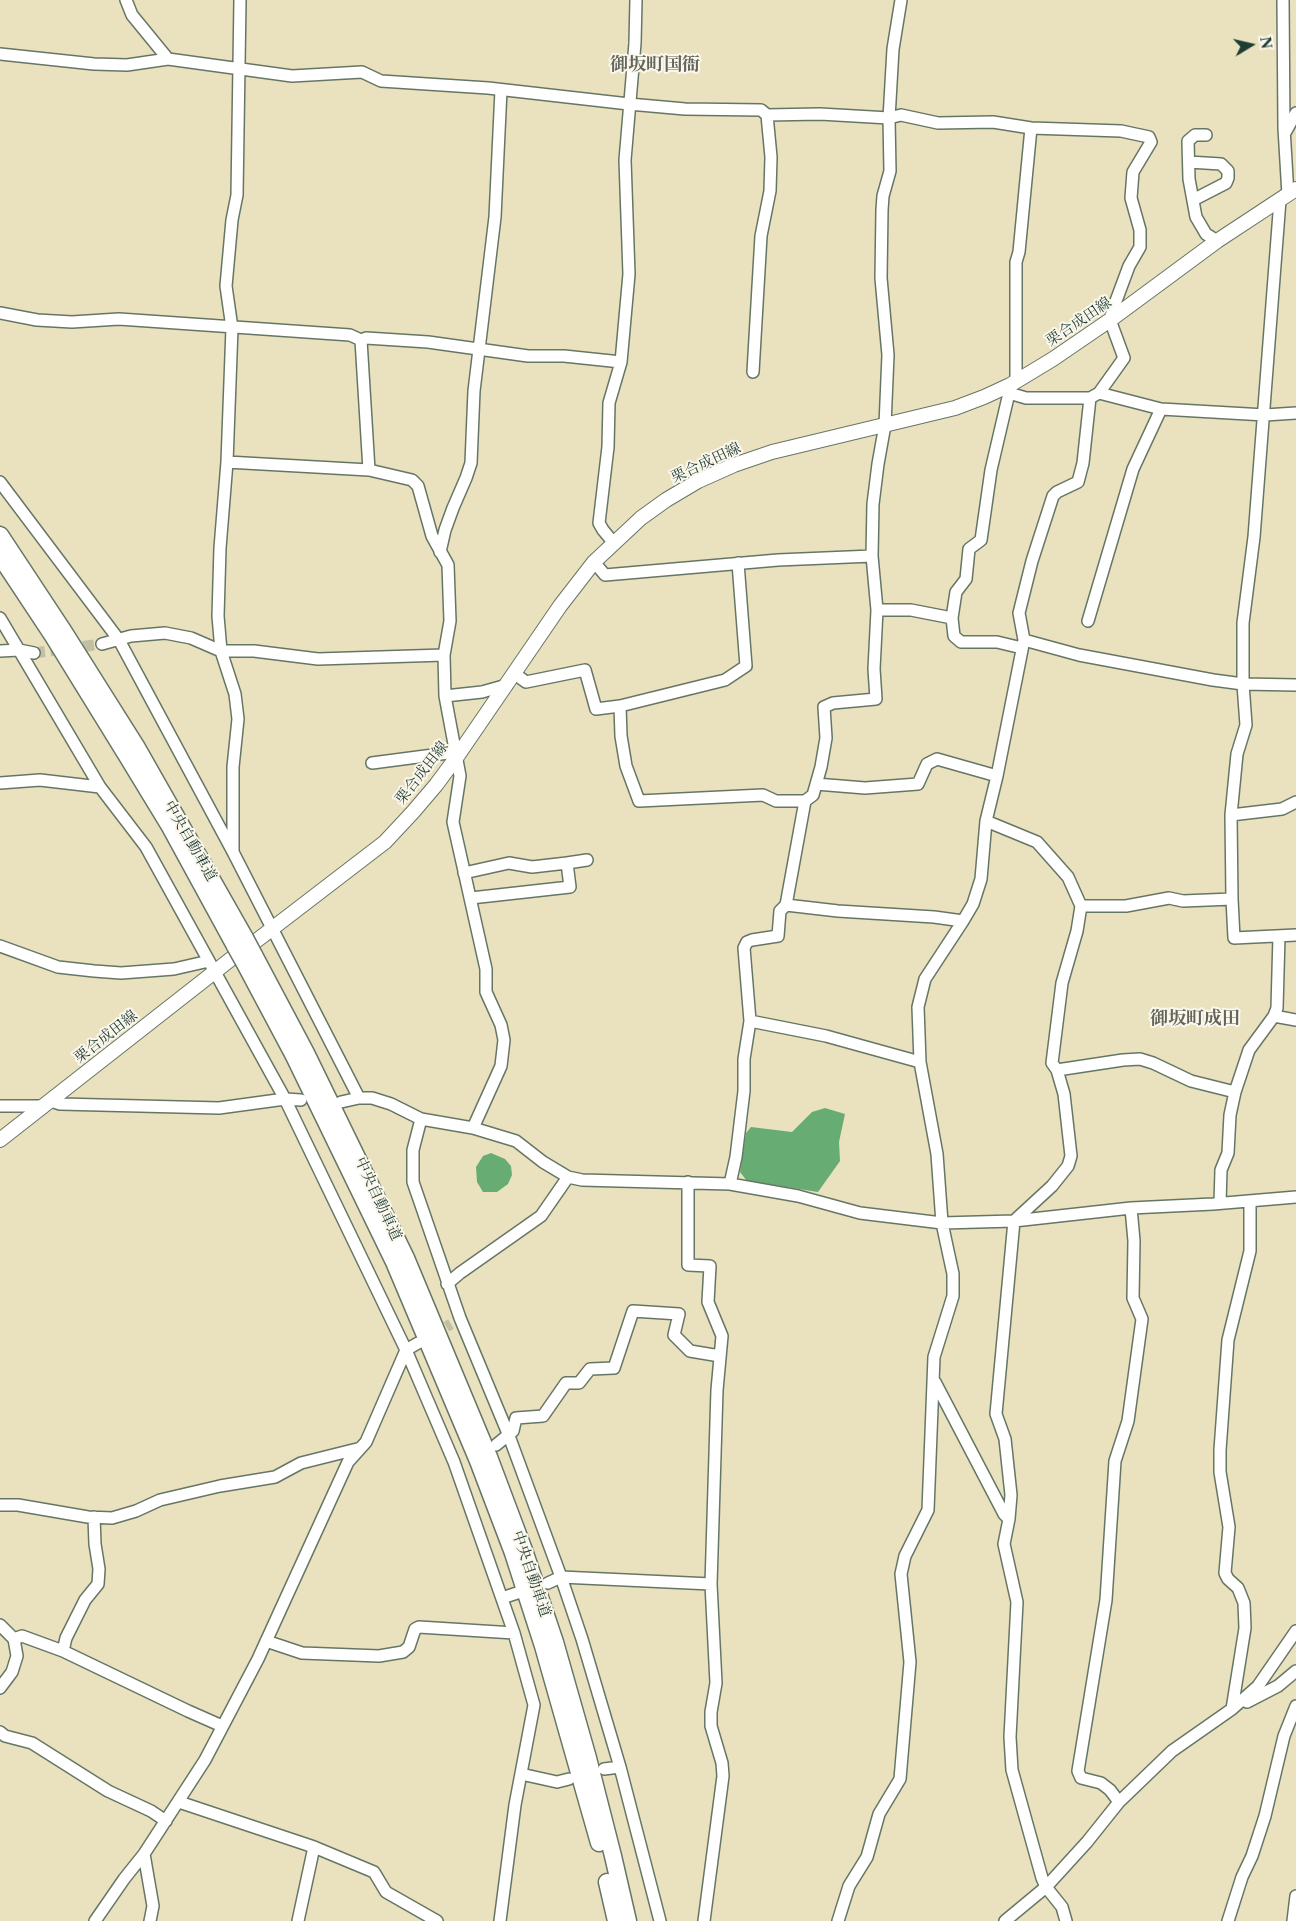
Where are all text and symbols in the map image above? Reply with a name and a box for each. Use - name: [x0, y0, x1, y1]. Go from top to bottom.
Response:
- north arrow: [1226, 20, 1276, 70]
- text: N: [1256, 35, 1276, 50]
- district label: 御坂町国衙: [610, 54, 700, 76]
- street label: 栗合成田線: [1043, 294, 1115, 350]
- street label: 栗合成田線: [668, 439, 744, 487]
- street label: 栗合成田線: [392, 738, 452, 808]
- street label: 中央自動車道: [160, 798, 220, 884]
- street label: 栗合成田線: [71, 1007, 141, 1067]
- district label: 御坂町成田: [1150, 1008, 1240, 1030]
- street label: 中央自動車道: [351, 1154, 405, 1244]
- street label: 中央自動車道: [508, 1529, 554, 1619]

